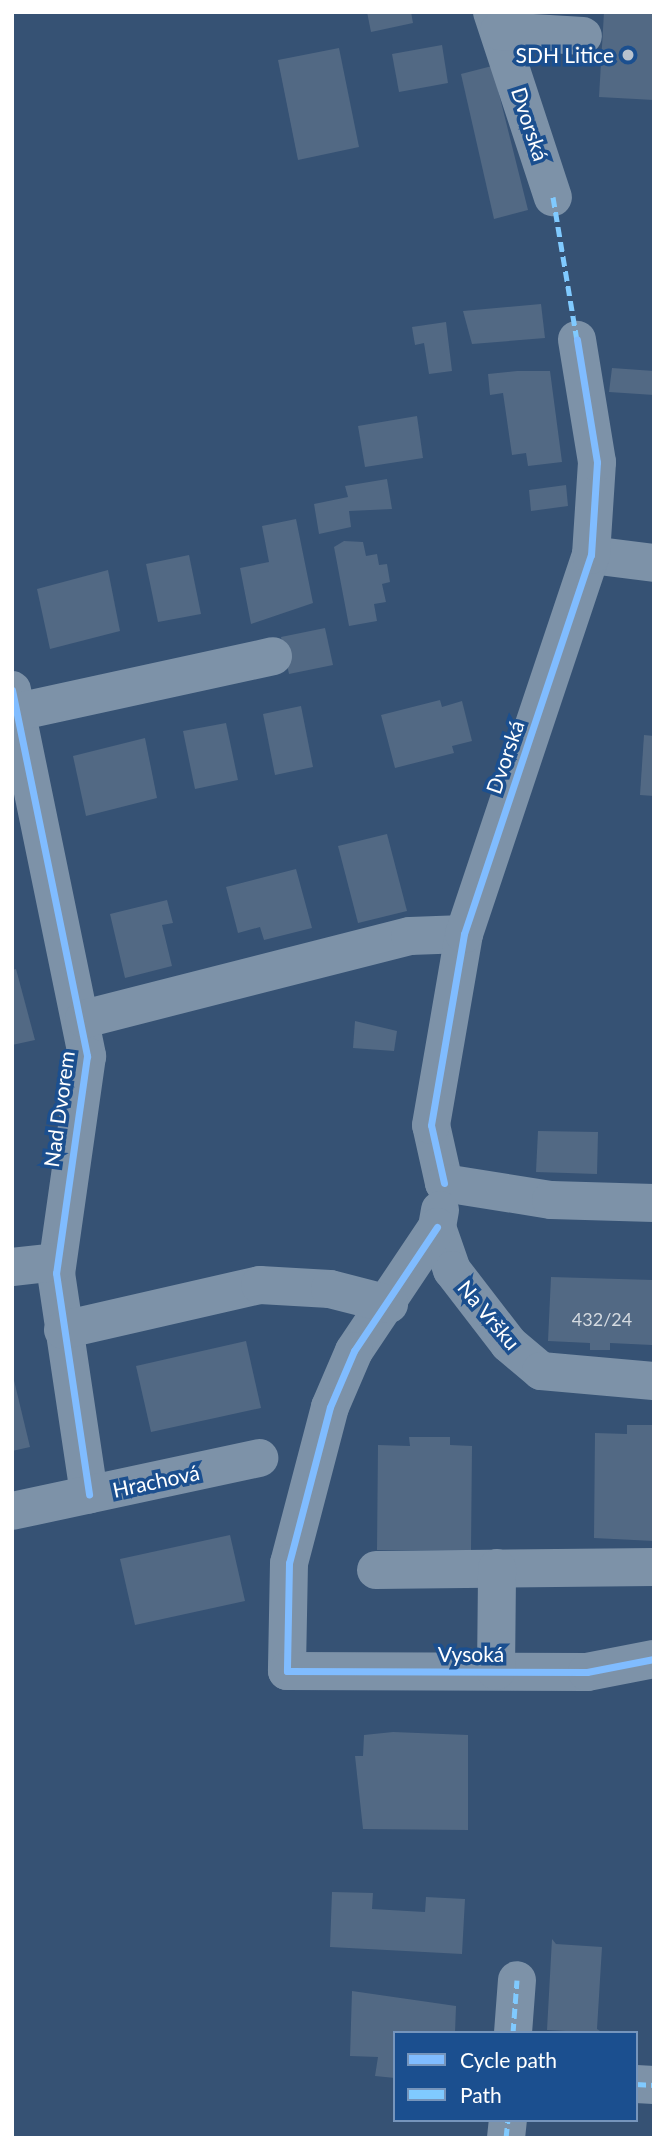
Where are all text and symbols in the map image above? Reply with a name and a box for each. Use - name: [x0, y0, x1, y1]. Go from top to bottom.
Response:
- place label: SDH Litice: [516, 42, 614, 68]
- marker: SDH Litice: [620, 47, 636, 63]
- street label: Dvorská: [506, 84, 554, 164]
- street label: Dvorská: [481, 717, 529, 797]
- street label: Nad Dvorem: [38, 1049, 80, 1169]
- street label: Na Vršku: [452, 1275, 526, 1355]
- house number: 432/24: [572, 1308, 632, 1330]
- street label: Hrachová: [110, 1460, 202, 1502]
- street label: Vysoká: [438, 1641, 504, 1667]
- legend: [393, 2031, 638, 2122]
- text: Cycle path: [460, 2047, 557, 2072]
- text: Path: [460, 2082, 502, 2107]

